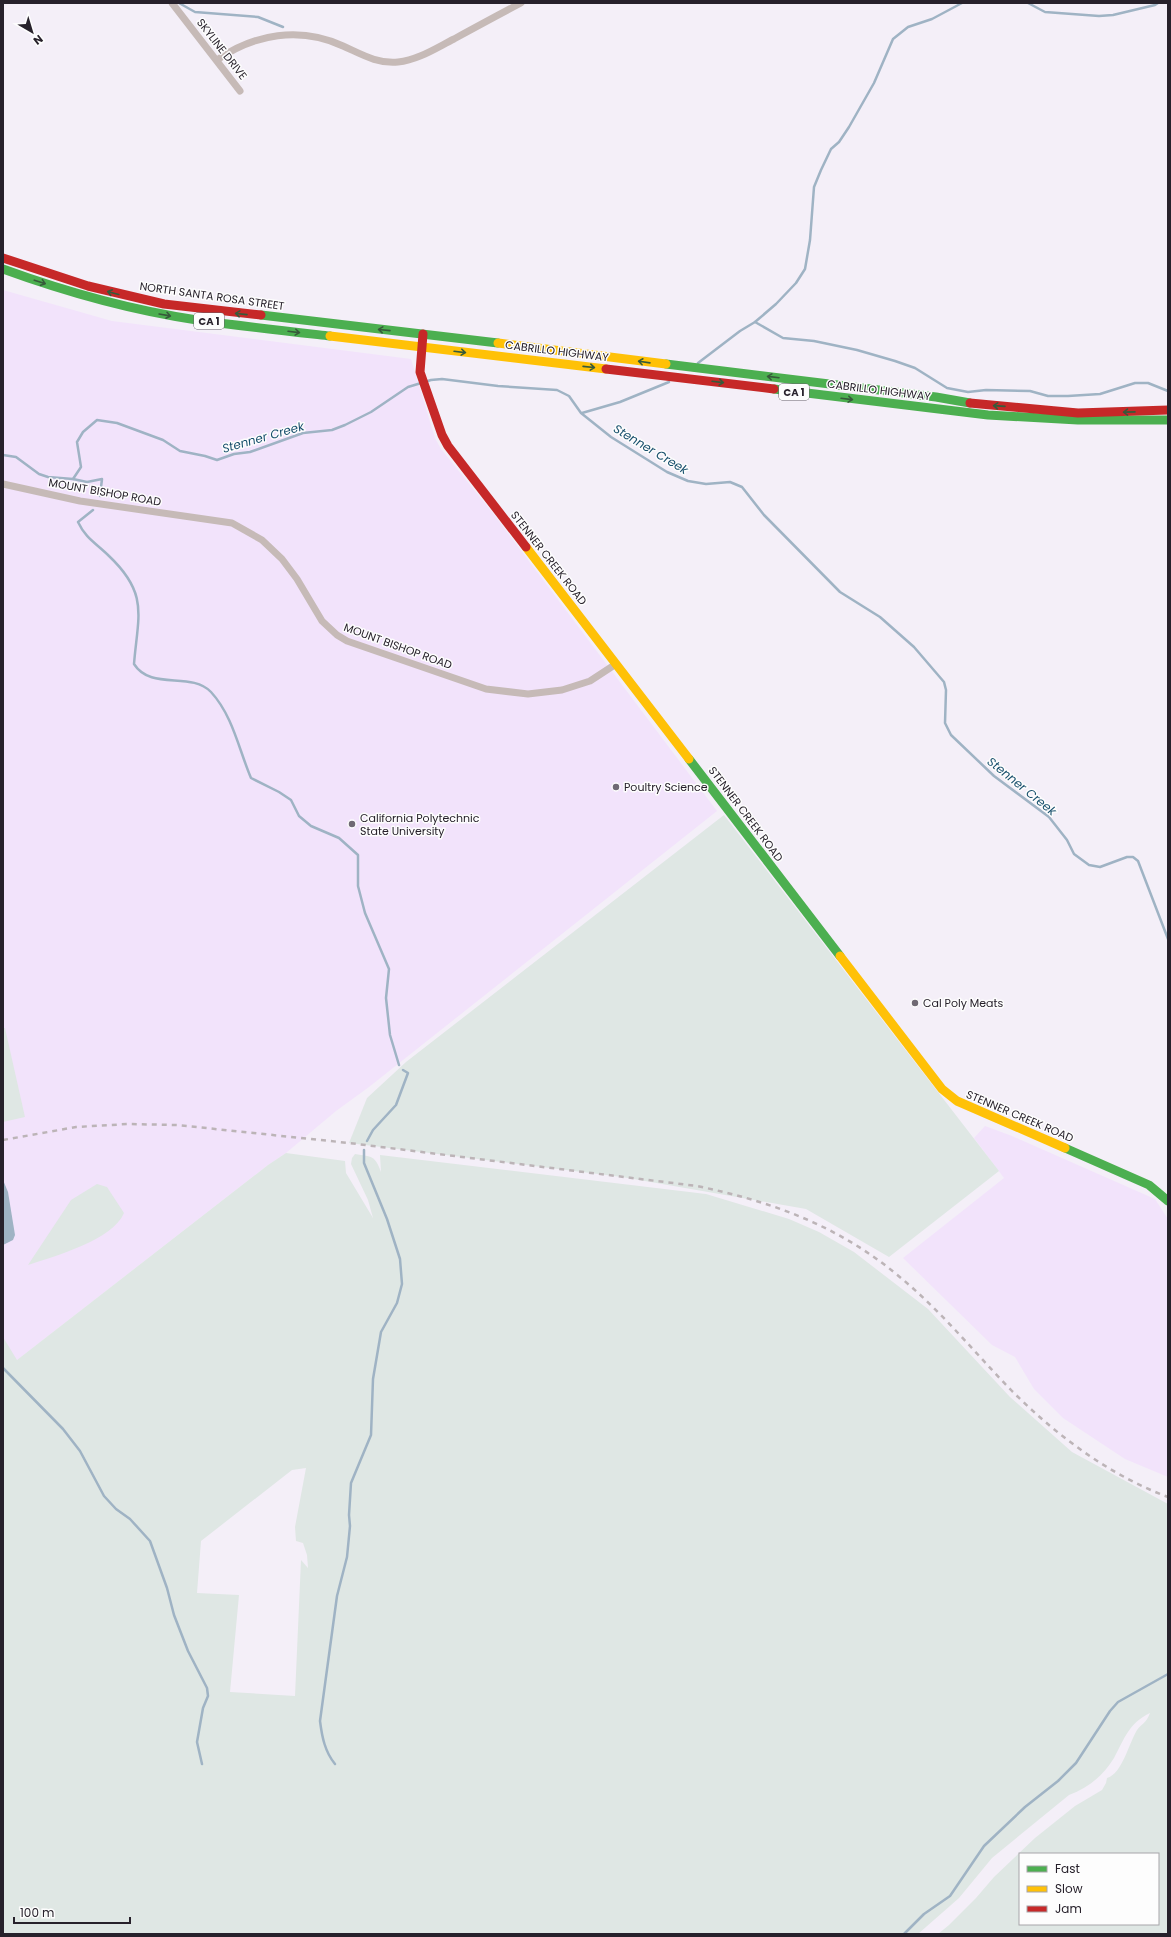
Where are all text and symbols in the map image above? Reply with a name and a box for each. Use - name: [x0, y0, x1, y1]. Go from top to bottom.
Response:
- north arrow: [12, 12, 52, 52]
- street label: SKYLINE DRIVE: [193, 15, 251, 83]
- text: N: [30, 31, 46, 49]
- street label: NORTH SANTA ROSA STREET: [139, 278, 285, 314]
- one-way arrow: [33, 279, 46, 286]
- one-way arrow: [106, 288, 119, 296]
- one-way arrow: [235, 310, 248, 317]
- one-way arrow: [158, 311, 171, 319]
- road number: CA 1: [194, 313, 224, 329]
- one-way arrow: [378, 326, 391, 334]
- one-way arrow: [287, 328, 300, 336]
- street label: CABRILLO HIGHWAY: [504, 337, 610, 365]
- one-way arrow: [453, 348, 466, 356]
- one-way arrow: [638, 358, 651, 365]
- one-way arrow: [582, 363, 595, 371]
- one-way arrow: [767, 373, 780, 381]
- street label: CABRILLO HIGHWAY: [826, 376, 932, 404]
- one-way arrow: [711, 378, 724, 386]
- road number: CA 1: [779, 384, 809, 400]
- one-way arrow: [840, 395, 853, 402]
- one-way arrow: [993, 403, 1006, 410]
- one-way arrow: [1123, 408, 1136, 415]
- water label: Stenner Creek: [220, 417, 307, 457]
- water label: Stenner Creek: [610, 420, 692, 478]
- street label: MOUNT BISHOP ROAD: [47, 474, 163, 510]
- street label: STENNER CREEK ROAD: [507, 508, 591, 609]
- street label: MOUNT BISHOP ROAD: [342, 619, 455, 673]
- water label: Stenner Creek: [984, 753, 1061, 820]
- street label: STENNER CREEK ROAD: [705, 763, 787, 865]
- place label: Poultry Science: [624, 779, 708, 795]
- marker: Poultry Science: [611, 782, 621, 792]
- place label: California Polytechnic State University: [360, 810, 480, 839]
- marker: California Polytechnic State University: [347, 819, 357, 829]
- place label: Cal Poly Meats: [923, 995, 1004, 1011]
- marker: Cal Poly Meats: [910, 998, 920, 1008]
- street label: STENNER CREEK ROAD: [964, 1086, 1076, 1146]
- legend: [1019, 1853, 1159, 1925]
- text: Fast: [1055, 1860, 1080, 1877]
- text: Slow: [1055, 1880, 1083, 1897]
- scale bar: [14, 1899, 130, 1925]
- text: Jam: [1055, 1900, 1082, 1917]
- text: 100 m: [20, 1904, 54, 1921]

